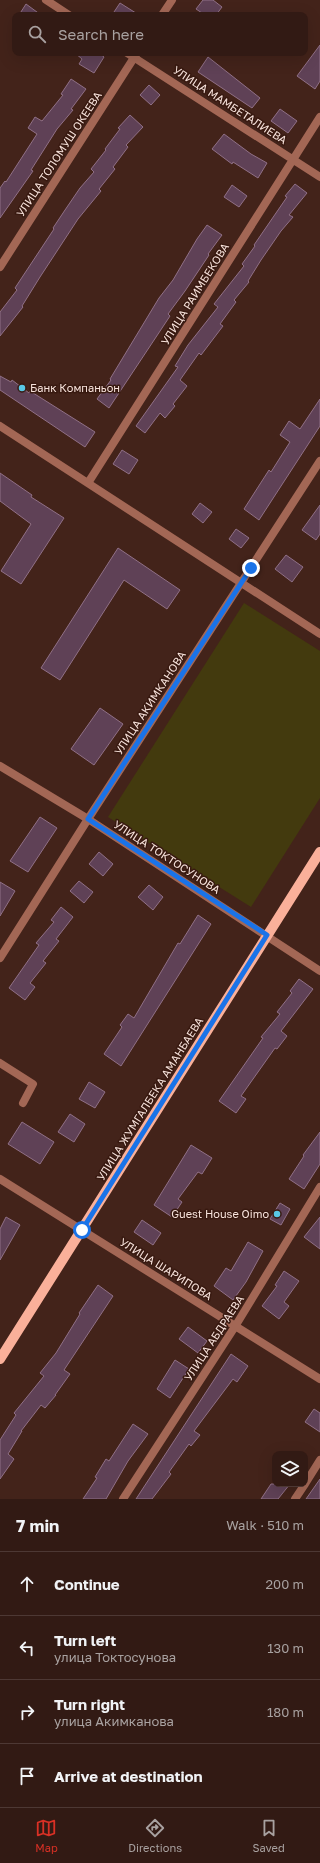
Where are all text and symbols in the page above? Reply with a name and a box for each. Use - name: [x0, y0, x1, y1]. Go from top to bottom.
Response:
- search box: [12, 12, 308, 56]
- icon: search: [26, 23, 48, 45]
- text: Search here: [58, 25, 144, 43]
- street label: УЛИЦА МАМБЕТАЛИЕВА: [171, 63, 290, 147]
- street label: УЛИЦА ТОЛОМУШ ОКЕЕВА: [13, 88, 104, 219]
- street label: УЛИЦА РАИМБЕКОВА: [158, 240, 232, 347]
- place label: Банк Компаньон: [30, 381, 120, 394]
- marker: Банк Компаньон: [17, 383, 27, 393]
- route end: [242, 559, 260, 577]
- street label: УЛИЦА АКИМКАНОВА: [111, 648, 188, 757]
- street label: УЛИЦА ТОКТОСУНОВА: [112, 817, 224, 896]
- street label: УЛИЦА ЖУМГАЛБЕКА АМАНБАЕВА: [94, 1014, 206, 1183]
- place label: Guest House Oimo: [171, 1207, 269, 1220]
- marker: Guest House Oimo: [272, 1209, 282, 1219]
- route start: [73, 1221, 91, 1239]
- street label: УЛИЦА ШАРИПОВА: [118, 1235, 215, 1303]
- street label: УЛИЦА АБДРАЕВА: [181, 1292, 246, 1383]
- map controls: [272, 1451, 308, 1487]
- button: layers: [272, 1451, 308, 1487]
- text: 7 min: [16, 1515, 59, 1536]
- text: Walk · 510 m: [226, 1517, 304, 1533]
- icon: ahead: [16, 1573, 38, 1595]
- text: Continue: [54, 1575, 120, 1593]
- text: 200 m: [266, 1576, 304, 1592]
- text: Turn left: [54, 1631, 116, 1649]
- icon: left: [16, 1637, 38, 1659]
- text: 130 m: [267, 1640, 304, 1656]
- text: улица Токтосунова: [54, 1649, 176, 1665]
- text: Turn right: [54, 1695, 125, 1713]
- icon: right: [16, 1701, 38, 1723]
- text: 180 m: [267, 1704, 304, 1720]
- text: улица Акимканова: [54, 1713, 174, 1729]
- icon: arrive: [16, 1765, 38, 1787]
- text: Arrive at destination: [54, 1767, 203, 1785]
- tab: Map: [35, 1817, 58, 1854]
- tab: Directions: [128, 1817, 182, 1854]
- tab: Saved: [253, 1817, 285, 1854]

